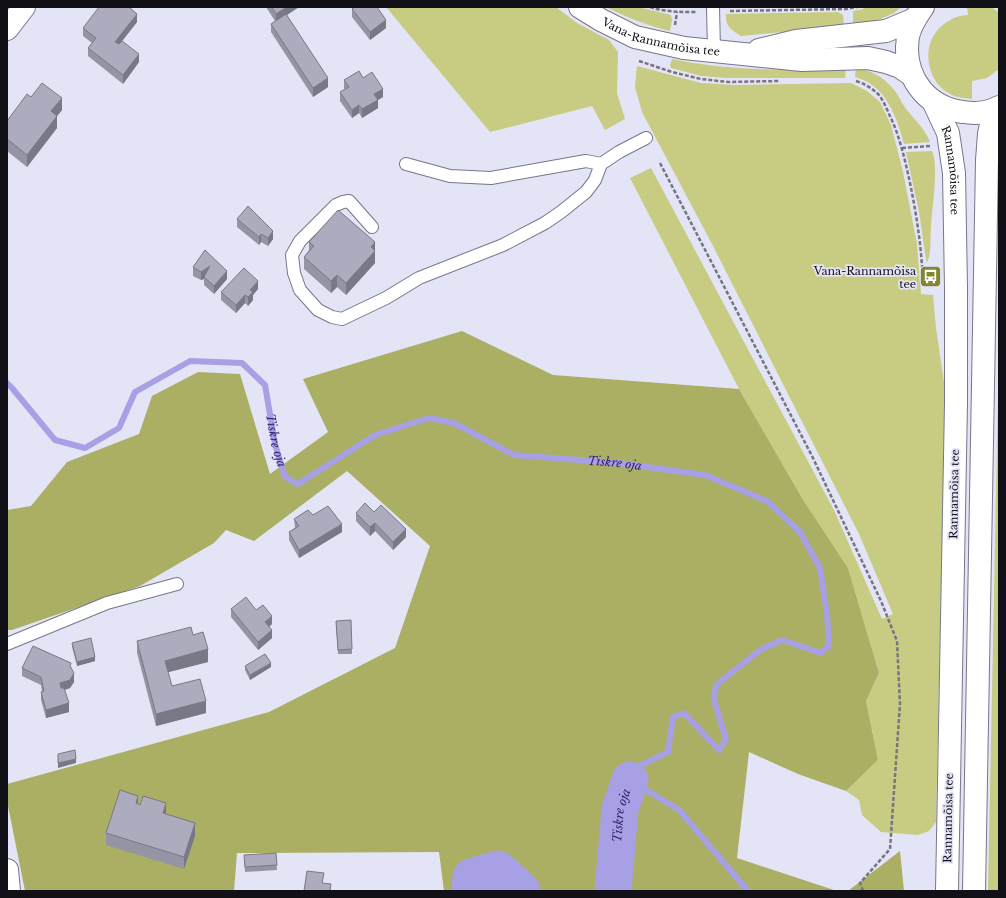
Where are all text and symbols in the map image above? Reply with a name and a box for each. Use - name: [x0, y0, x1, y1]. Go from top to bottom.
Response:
- street label: Vana-Rannamõisa tee: [599, 14, 721, 59]
- street label: Rannamõisa tee: [939, 123, 962, 215]
- place label: Vana-Rannamõisa tee: [813, 264, 917, 291]
- bus stop icon: Vana-Rannamõisa tee: [918, 264, 944, 290]
- water label: Tiskre oja: [263, 413, 290, 469]
- street label: Rannamõisa tee: [946, 449, 962, 539]
- water label: Tiskre oja: [587, 453, 643, 473]
- street label: Rannamõisa tee: [940, 773, 956, 863]
- water label: Tiskre oja: [609, 786, 634, 843]

